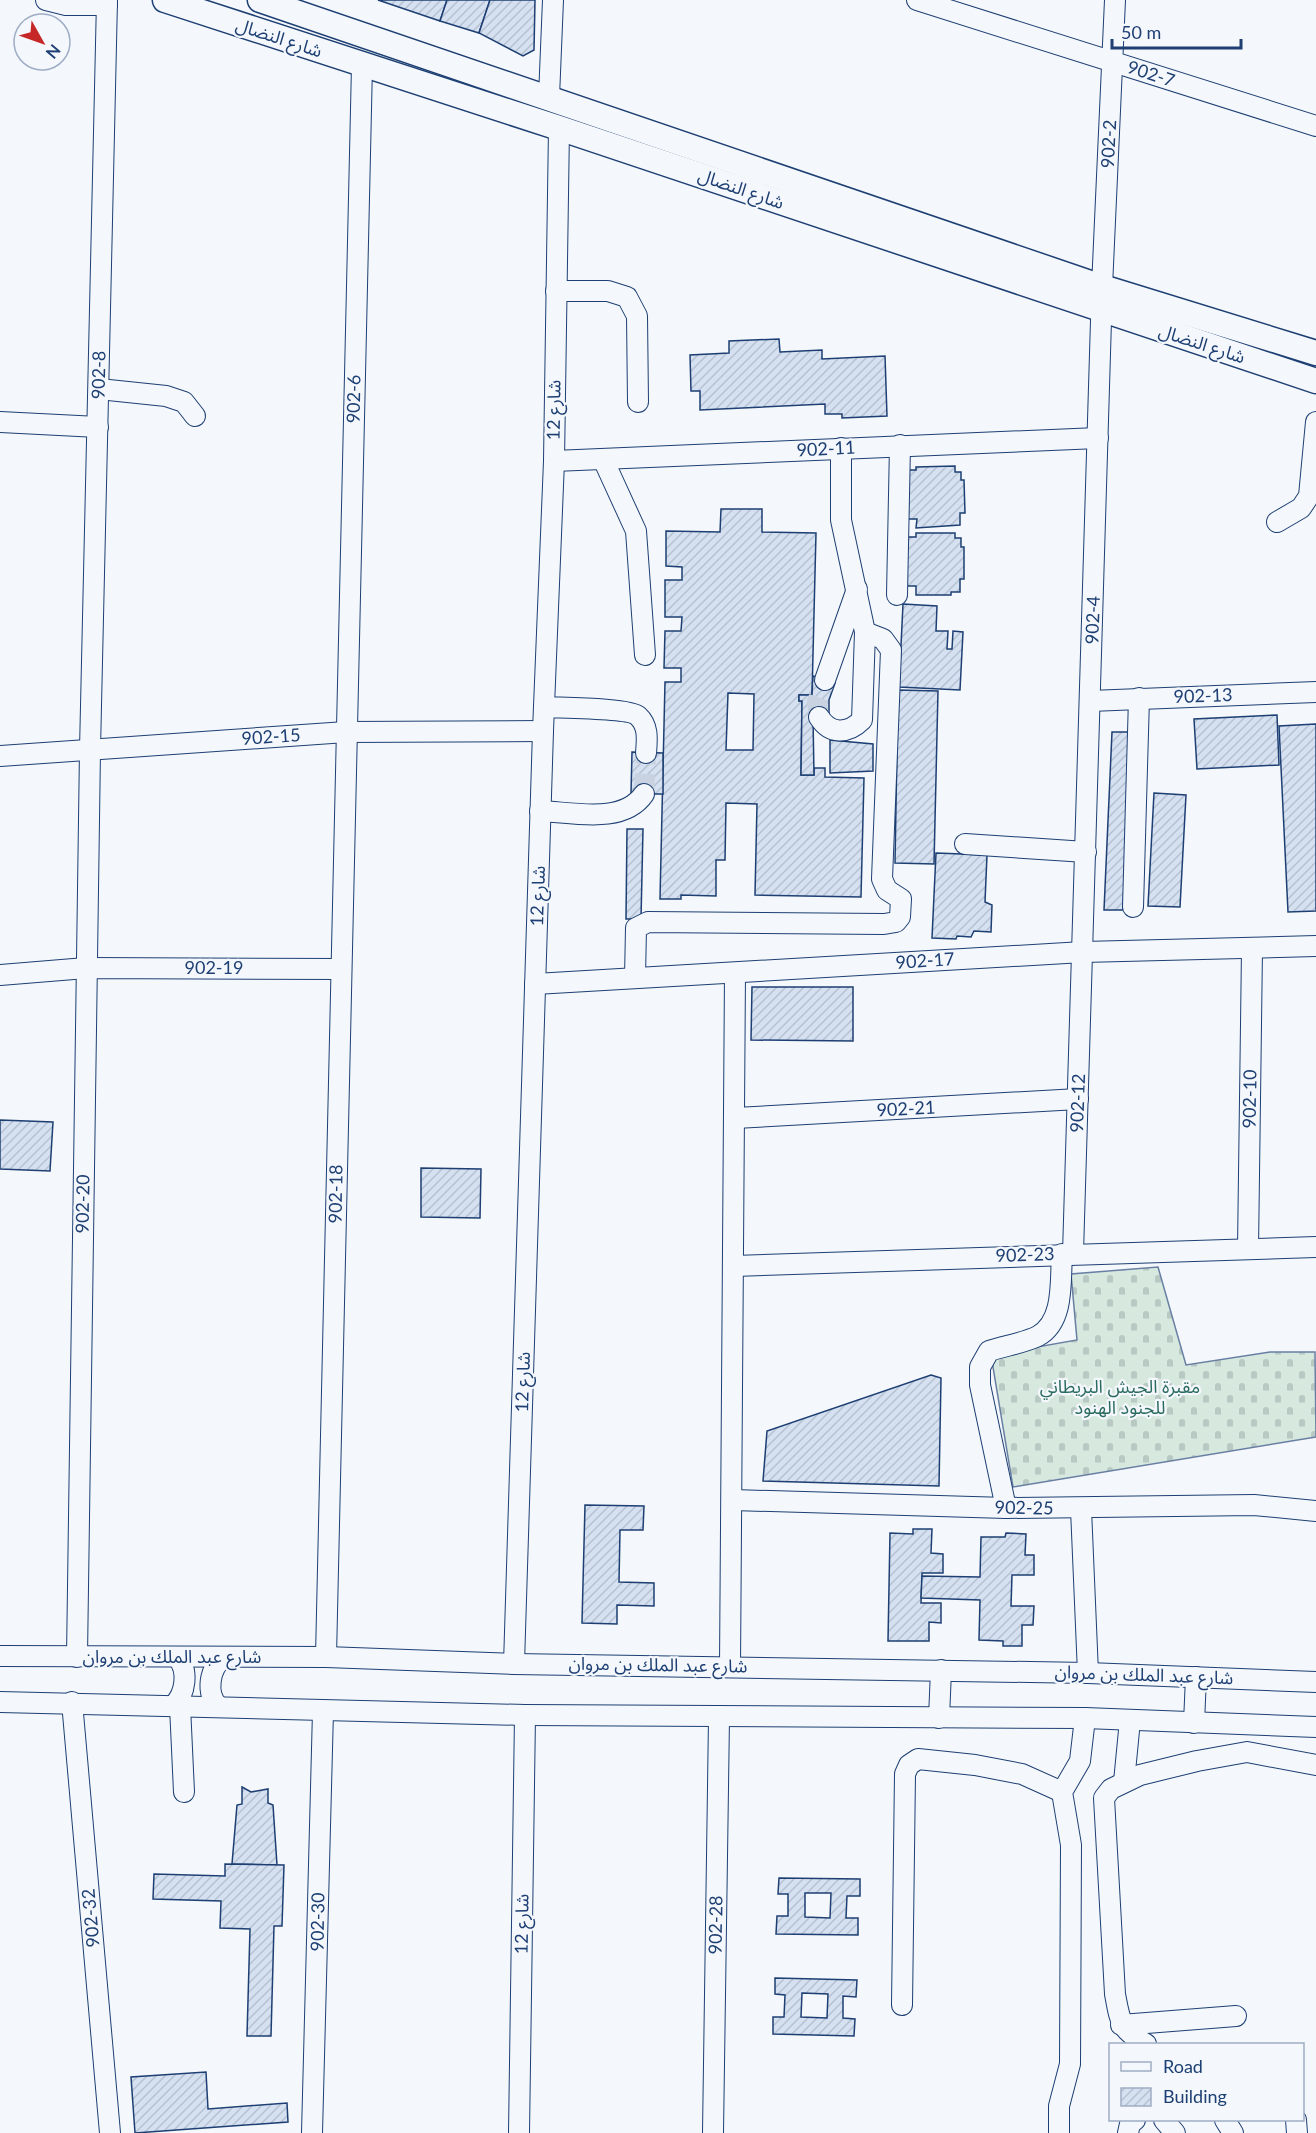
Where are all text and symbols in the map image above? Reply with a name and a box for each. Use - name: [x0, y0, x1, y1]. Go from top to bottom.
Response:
- north arrow: [12, 12, 72, 72]
- scale bar: [1112, 12, 1241, 50]
- street label: شارع النضال: [232, 13, 325, 65]
- text: 50 m: [1121, 21, 1161, 43]
- text: N: [43, 41, 65, 63]
- street label: 902-7: [1125, 55, 1178, 91]
- street label: 902-2: [1096, 119, 1120, 169]
- street label: شارع النضال: [694, 163, 787, 217]
- street label: شارع النضال: [1155, 319, 1248, 371]
- street label: 902-8: [87, 351, 109, 399]
- street label: 902-6: [342, 375, 364, 423]
- street label: شارع 12: [541, 379, 569, 441]
- street label: 902-11: [796, 435, 856, 461]
- street label: 902-4: [1080, 595, 1104, 645]
- street label: 902-13: [1173, 683, 1233, 707]
- street label: 902-15: [241, 723, 301, 749]
- street label: شارع 12: [525, 865, 553, 927]
- street label: 902-17: [895, 947, 955, 973]
- street label: 902-19: [185, 956, 243, 978]
- street label: 902-10: [1237, 1069, 1261, 1129]
- street label: 902-12: [1065, 1073, 1089, 1133]
- street label: 902-21: [876, 1095, 936, 1121]
- street label: 902-18: [323, 1164, 347, 1224]
- street label: 902-20: [70, 1174, 94, 1234]
- street label: 902-23: [995, 1242, 1055, 1266]
- street label: شارع 12: [510, 1351, 538, 1413]
- park label: مقبرة الجيش البريطاني للجنود الهنود: [1040, 1375, 1200, 1419]
- street label: 902-25: [994, 1495, 1054, 1519]
- street label: شارع عبد الملك بن مروان: [83, 1645, 261, 1671]
- street label: شارع عبد الملك بن مروان: [568, 1651, 748, 1681]
- street label: شارع عبد الملك بن مروان: [1054, 1660, 1234, 1692]
- street label: 902-32: [76, 1888, 104, 1948]
- street label: 902-30: [305, 1892, 329, 1952]
- street label: شارع 12: [509, 1893, 537, 1955]
- street label: 902-28: [703, 1895, 727, 1955]
- legend: [1109, 2043, 1304, 2121]
- text: Road: [1163, 2055, 1203, 2077]
- text: Building: [1163, 2085, 1227, 2107]

